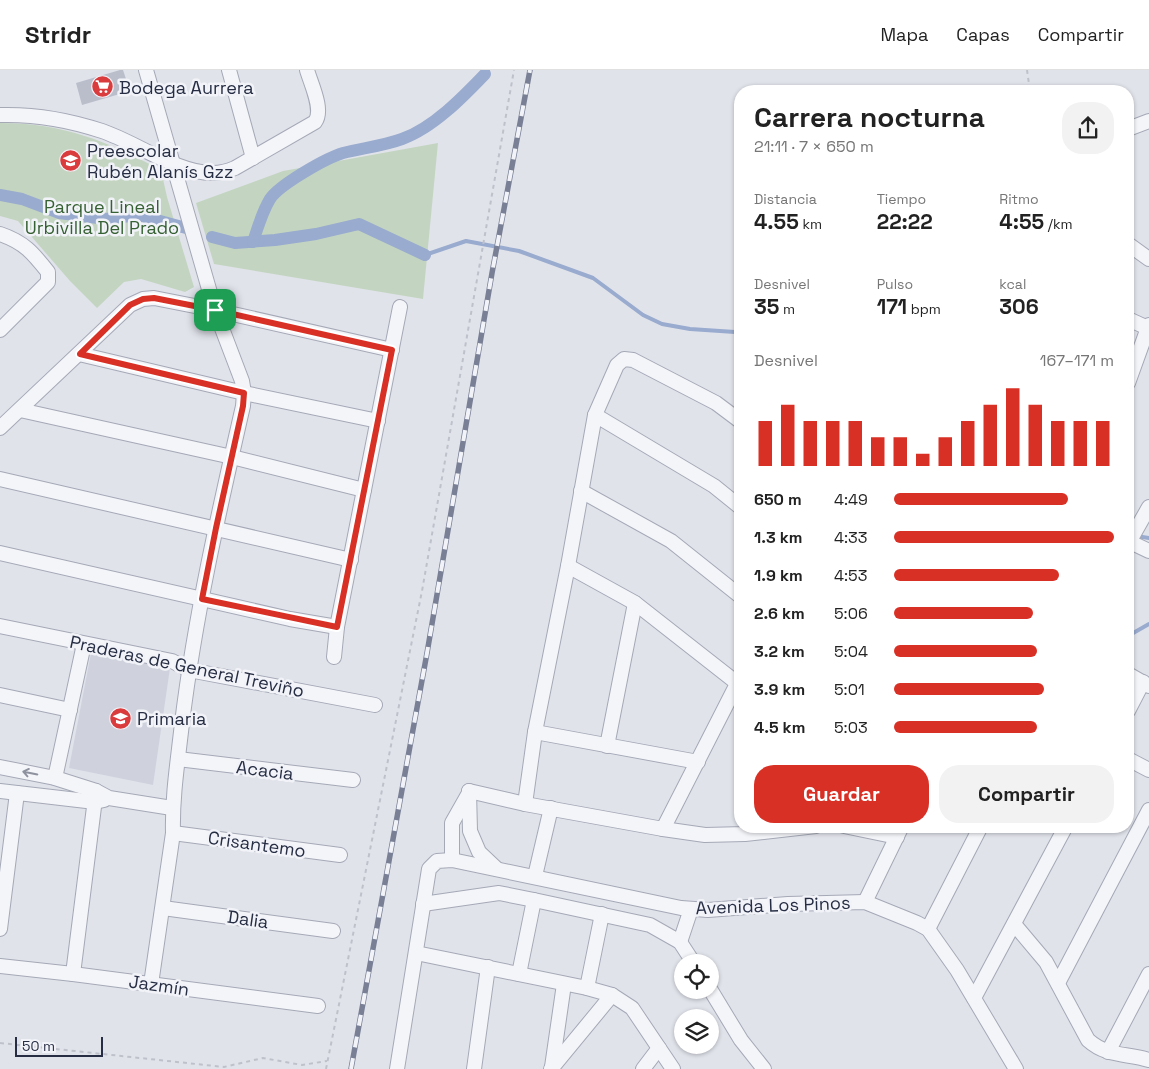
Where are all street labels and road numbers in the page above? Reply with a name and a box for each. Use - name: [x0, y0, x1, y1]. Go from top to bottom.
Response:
- street label: Praderas de General Treviño: [68, 630, 306, 702]
- street label: Acacia: [235, 755, 295, 785]
- street label: Crisantemo: [207, 826, 307, 862]
- street label: Avenida Los Pinos: [695, 891, 851, 919]
- street label: Dalia: [226, 905, 270, 933]
- street label: Jazmín: [127, 969, 191, 1001]

